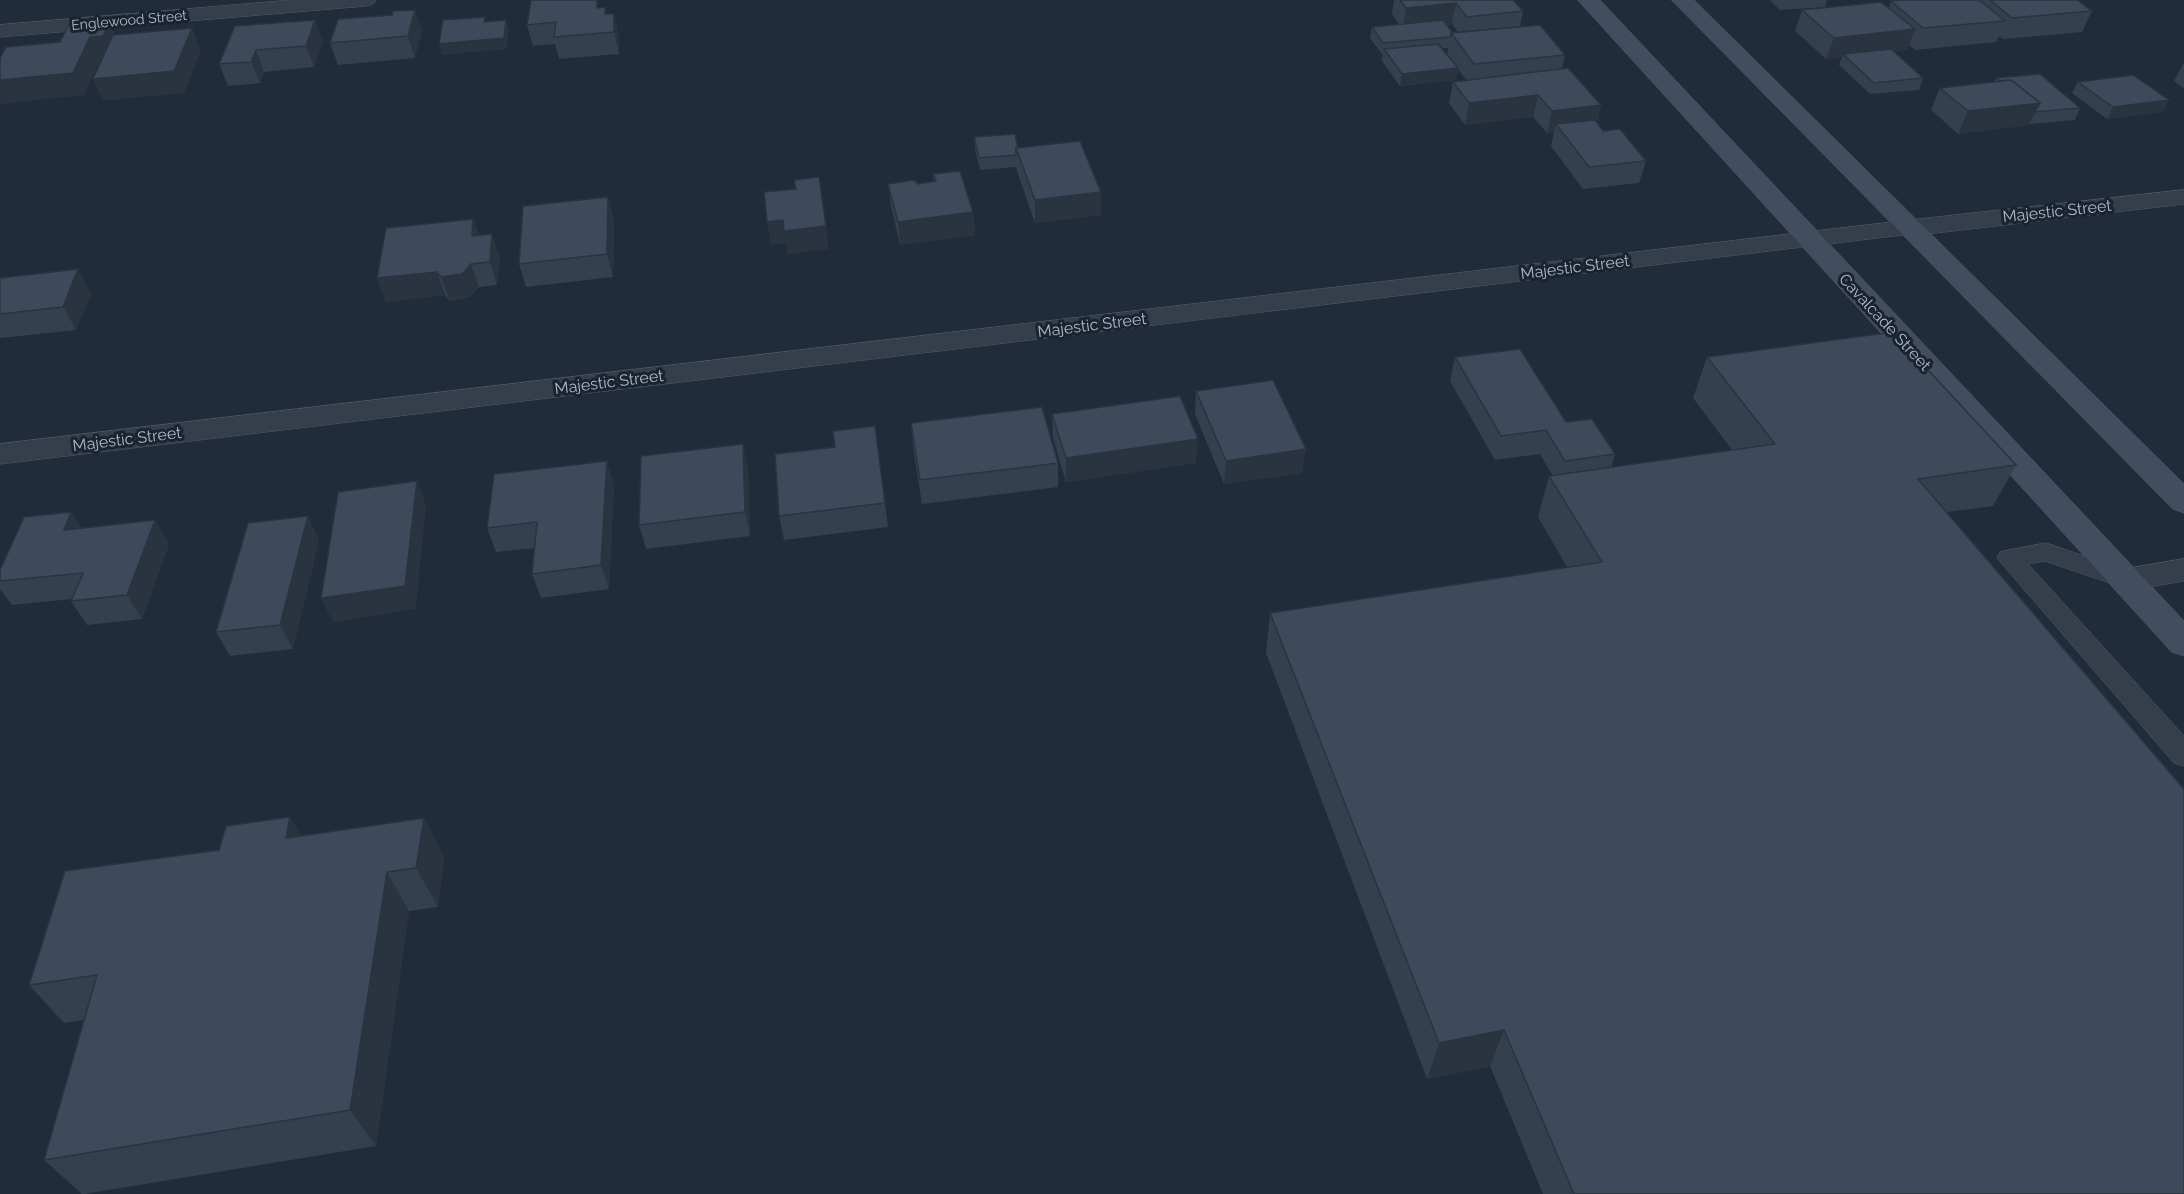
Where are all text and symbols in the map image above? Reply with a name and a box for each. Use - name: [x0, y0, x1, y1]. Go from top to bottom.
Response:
- street label: Englewood Street: [71, 7, 188, 33]
- street label: Majestic Street: [2002, 196, 2113, 226]
- street label: Majestic Street: [1520, 251, 1631, 283]
- street label: Cavalcade Street: [1835, 269, 1935, 375]
- street label: Majestic Street: [1037, 309, 1148, 341]
- street label: Majestic Street: [554, 366, 665, 398]
- street label: Majestic Street: [72, 423, 183, 455]

